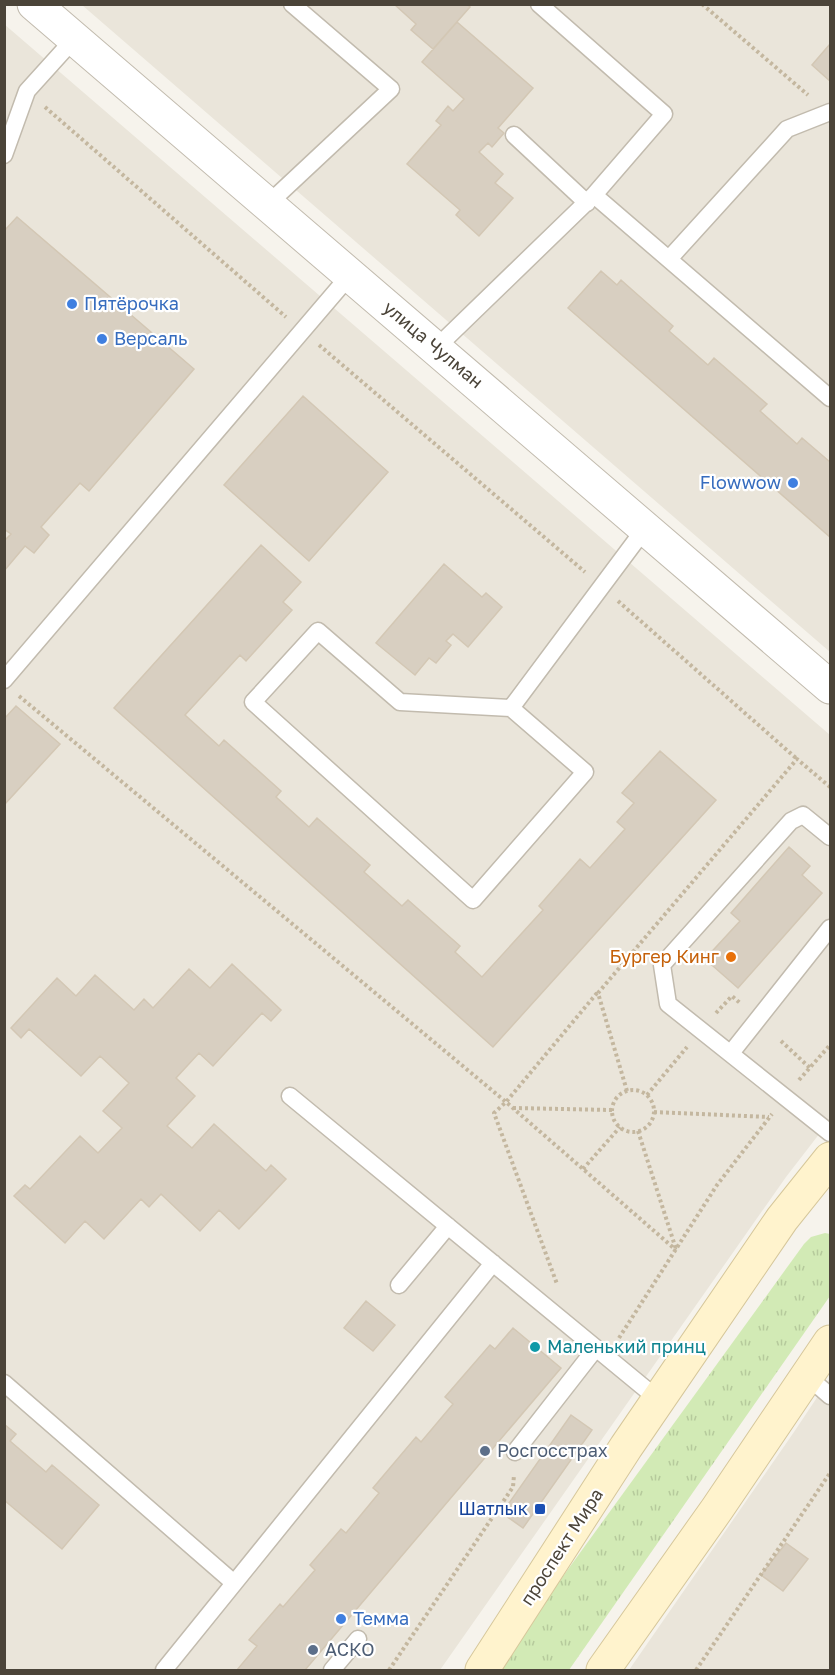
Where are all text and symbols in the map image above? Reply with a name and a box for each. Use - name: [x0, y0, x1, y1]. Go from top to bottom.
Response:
- place label: Пятёрочка: [84, 292, 179, 314]
- street label: улица Чулман: [379, 296, 488, 392]
- marker: Пятёрочка: [65, 297, 79, 311]
- place label: Версаль: [114, 327, 188, 349]
- marker: Версаль: [95, 332, 109, 346]
- place label: Flowwow: [700, 471, 781, 493]
- marker: Flowwow: [786, 476, 800, 490]
- place label: Бургер Кинг: [609, 945, 719, 967]
- marker: Бургер Кинг: [724, 950, 738, 964]
- place label: Маленький принц: [547, 1335, 706, 1357]
- marker: Маленький принц: [528, 1340, 542, 1354]
- place label: Росгосстрах: [497, 1439, 608, 1461]
- marker: Росгосстрах: [478, 1444, 492, 1458]
- street label: проспект Мира: [515, 1484, 607, 1609]
- place label: Шатлык: [458, 1497, 528, 1519]
- marker: Шатлык: [533, 1502, 547, 1516]
- place label: Темма: [353, 1607, 409, 1629]
- marker: Темма: [334, 1612, 348, 1626]
- place label: АСКО: [325, 1638, 375, 1660]
- marker: АСКО: [306, 1643, 320, 1657]

